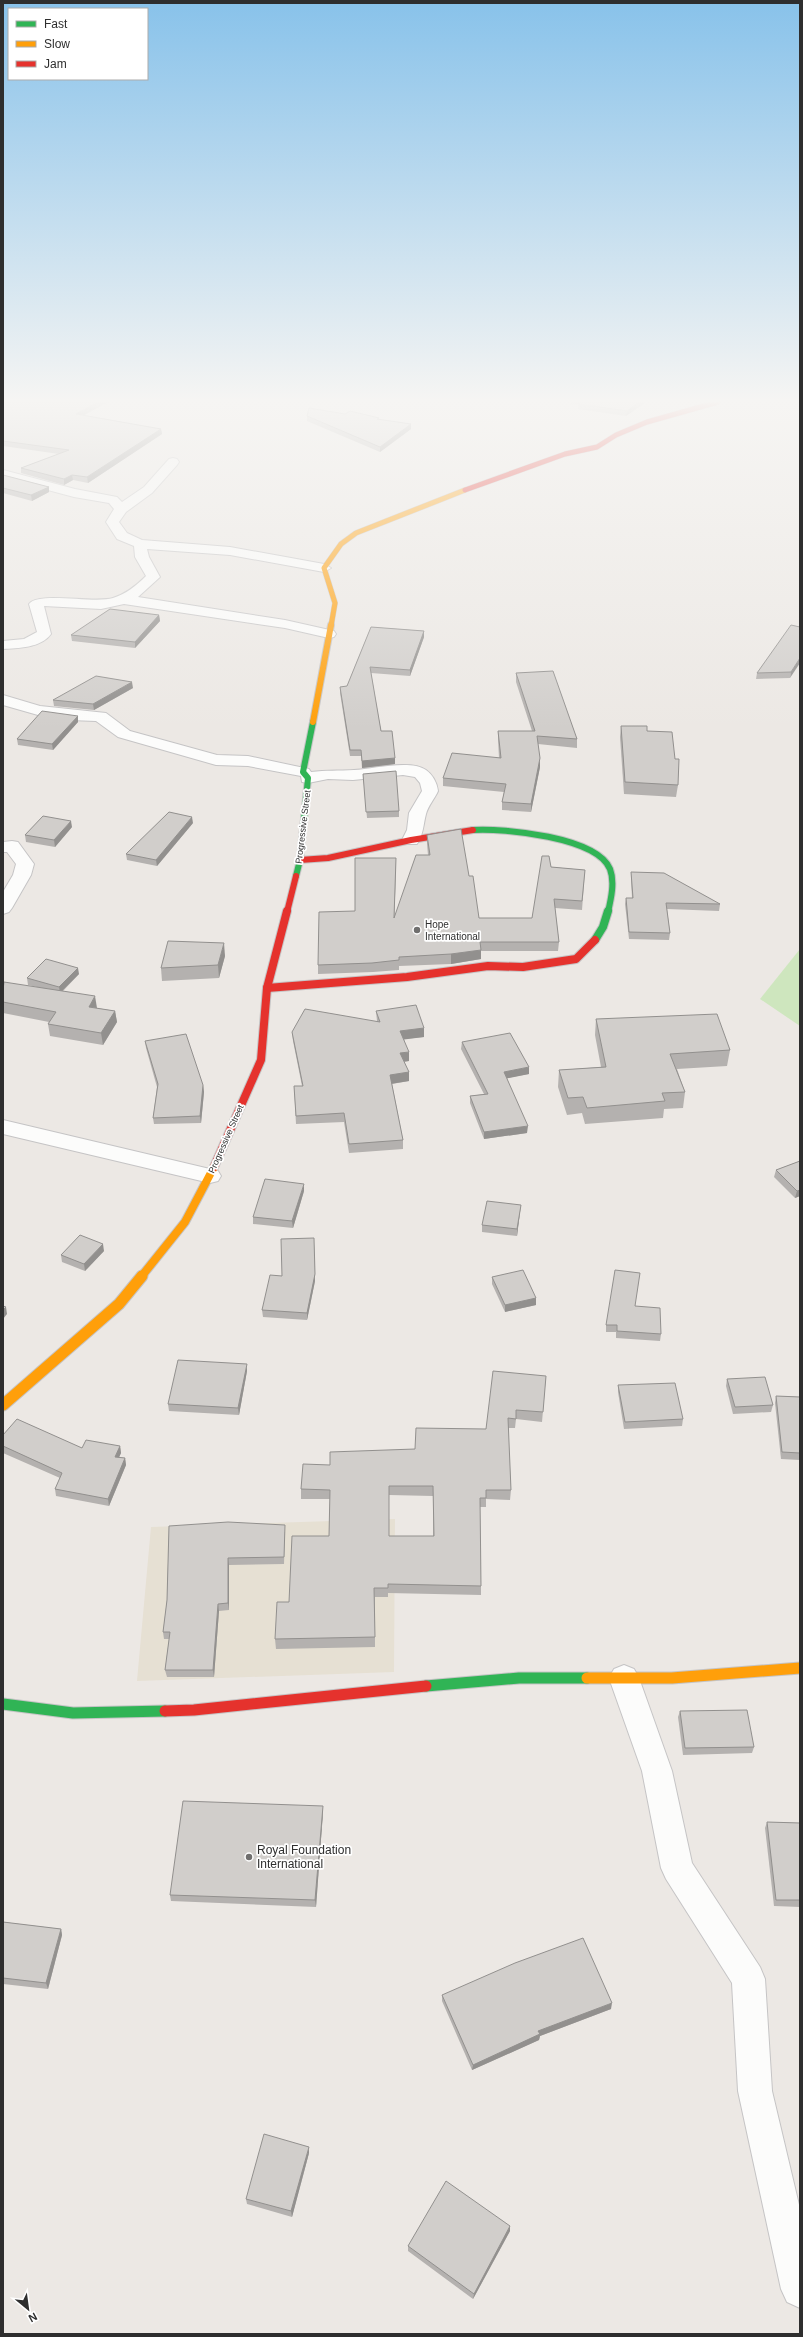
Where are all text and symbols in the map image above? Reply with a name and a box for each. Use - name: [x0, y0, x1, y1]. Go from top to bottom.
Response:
- legend: [8, 8, 148, 80]
- text: Fast: [44, 17, 68, 31]
- text: Slow: [44, 37, 70, 51]
- text: Jam: [44, 57, 67, 71]
- street label: Progressive Street: [294, 789, 313, 864]
- place label: Hope International: [425, 919, 480, 942]
- marker: Hope International: [412, 925, 422, 935]
- street label: Progressive Street: [206, 1103, 246, 1175]
- place label: Royal Foundation International: [257, 1843, 351, 1871]
- marker: Royal Foundation International: [244, 1852, 254, 1862]
- north arrow: [8, 2289, 48, 2329]
- text: N: [26, 2311, 39, 2325]

